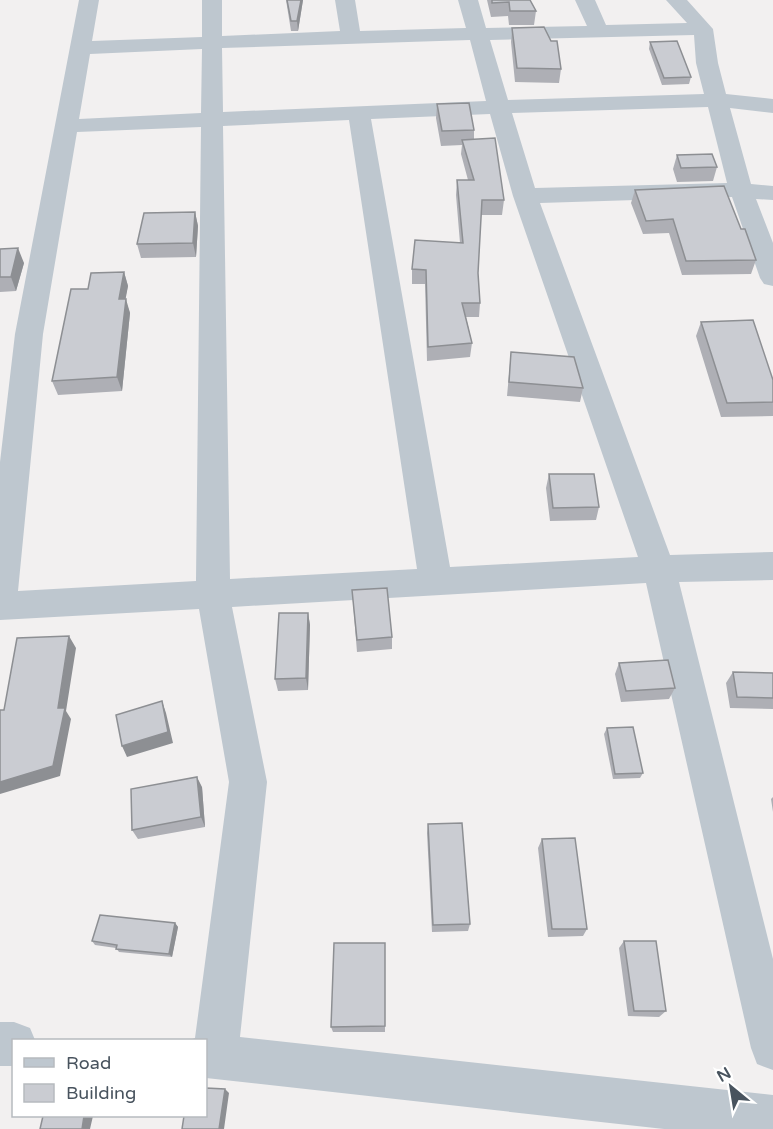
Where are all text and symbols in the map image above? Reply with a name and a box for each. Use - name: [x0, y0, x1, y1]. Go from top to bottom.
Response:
- legend: [12, 1039, 207, 1117]
- text: Road: [66, 1052, 111, 1074]
- north arrow: [701, 1057, 761, 1117]
- text: N: [713, 1063, 735, 1087]
- text: Building: [66, 1082, 136, 1104]

